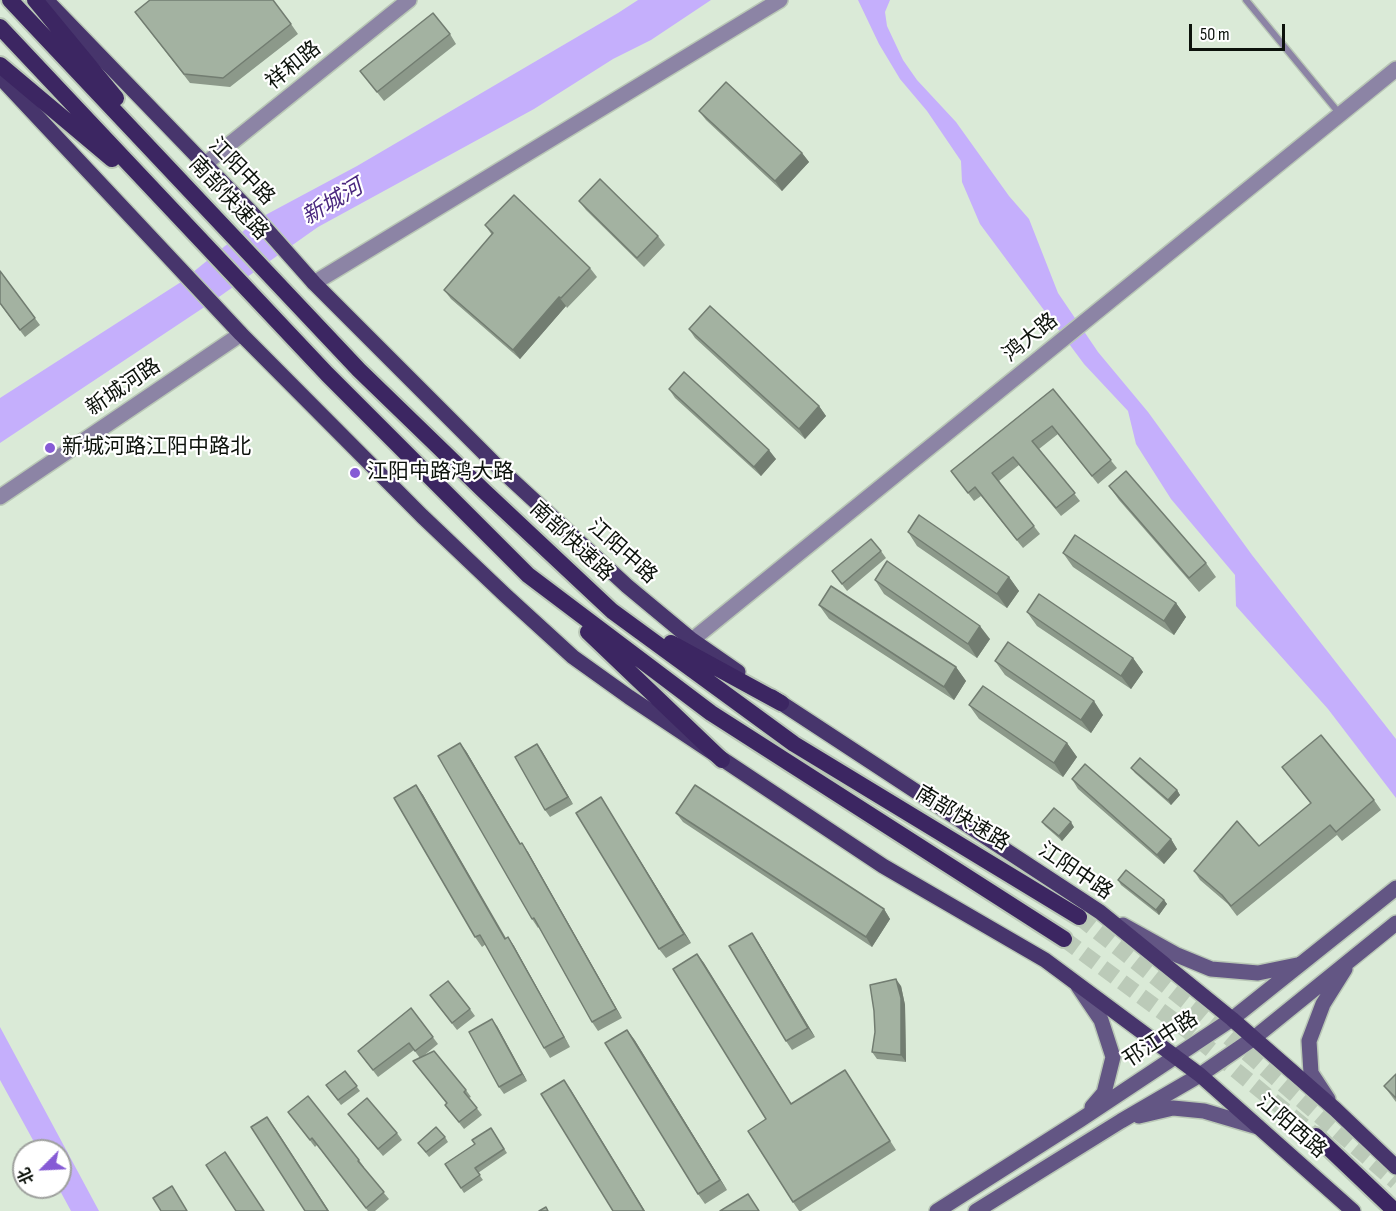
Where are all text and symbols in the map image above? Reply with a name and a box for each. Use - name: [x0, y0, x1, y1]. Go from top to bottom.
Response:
- scale bar: [1192, 12, 1288, 50]
- text: 50 m: [1200, 24, 1230, 45]
- street label: 祥和路: [262, 36, 326, 96]
- street label: 江阳中路: [203, 133, 279, 211]
- street label: 南部快速路: [183, 152, 273, 246]
- water label: 新城河: [298, 175, 368, 231]
- street label: 鸿大路: [999, 308, 1063, 368]
- street label: 新城河路: [82, 354, 166, 422]
- place label: 新城河路江阳中路北: [62, 435, 251, 461]
- marker: 新城河路江阳中路北: [43, 441, 57, 455]
- place label: 江阳中路鸿大路: [367, 460, 514, 486]
- marker: 江阳中路鸿大路: [348, 466, 362, 480]
- street label: 南部快速路: [524, 497, 618, 587]
- street label: 江阳中路: [582, 515, 662, 589]
- street label: 南部快速路: [911, 781, 1013, 857]
- street label: 江阳中路: [1033, 838, 1117, 906]
- street label: 邗江中路: [1119, 1007, 1203, 1073]
- street label: 江阳西路: [1251, 1090, 1331, 1164]
- north arrow: [12, 1139, 72, 1199]
- text: 北: [15, 1165, 39, 1187]

